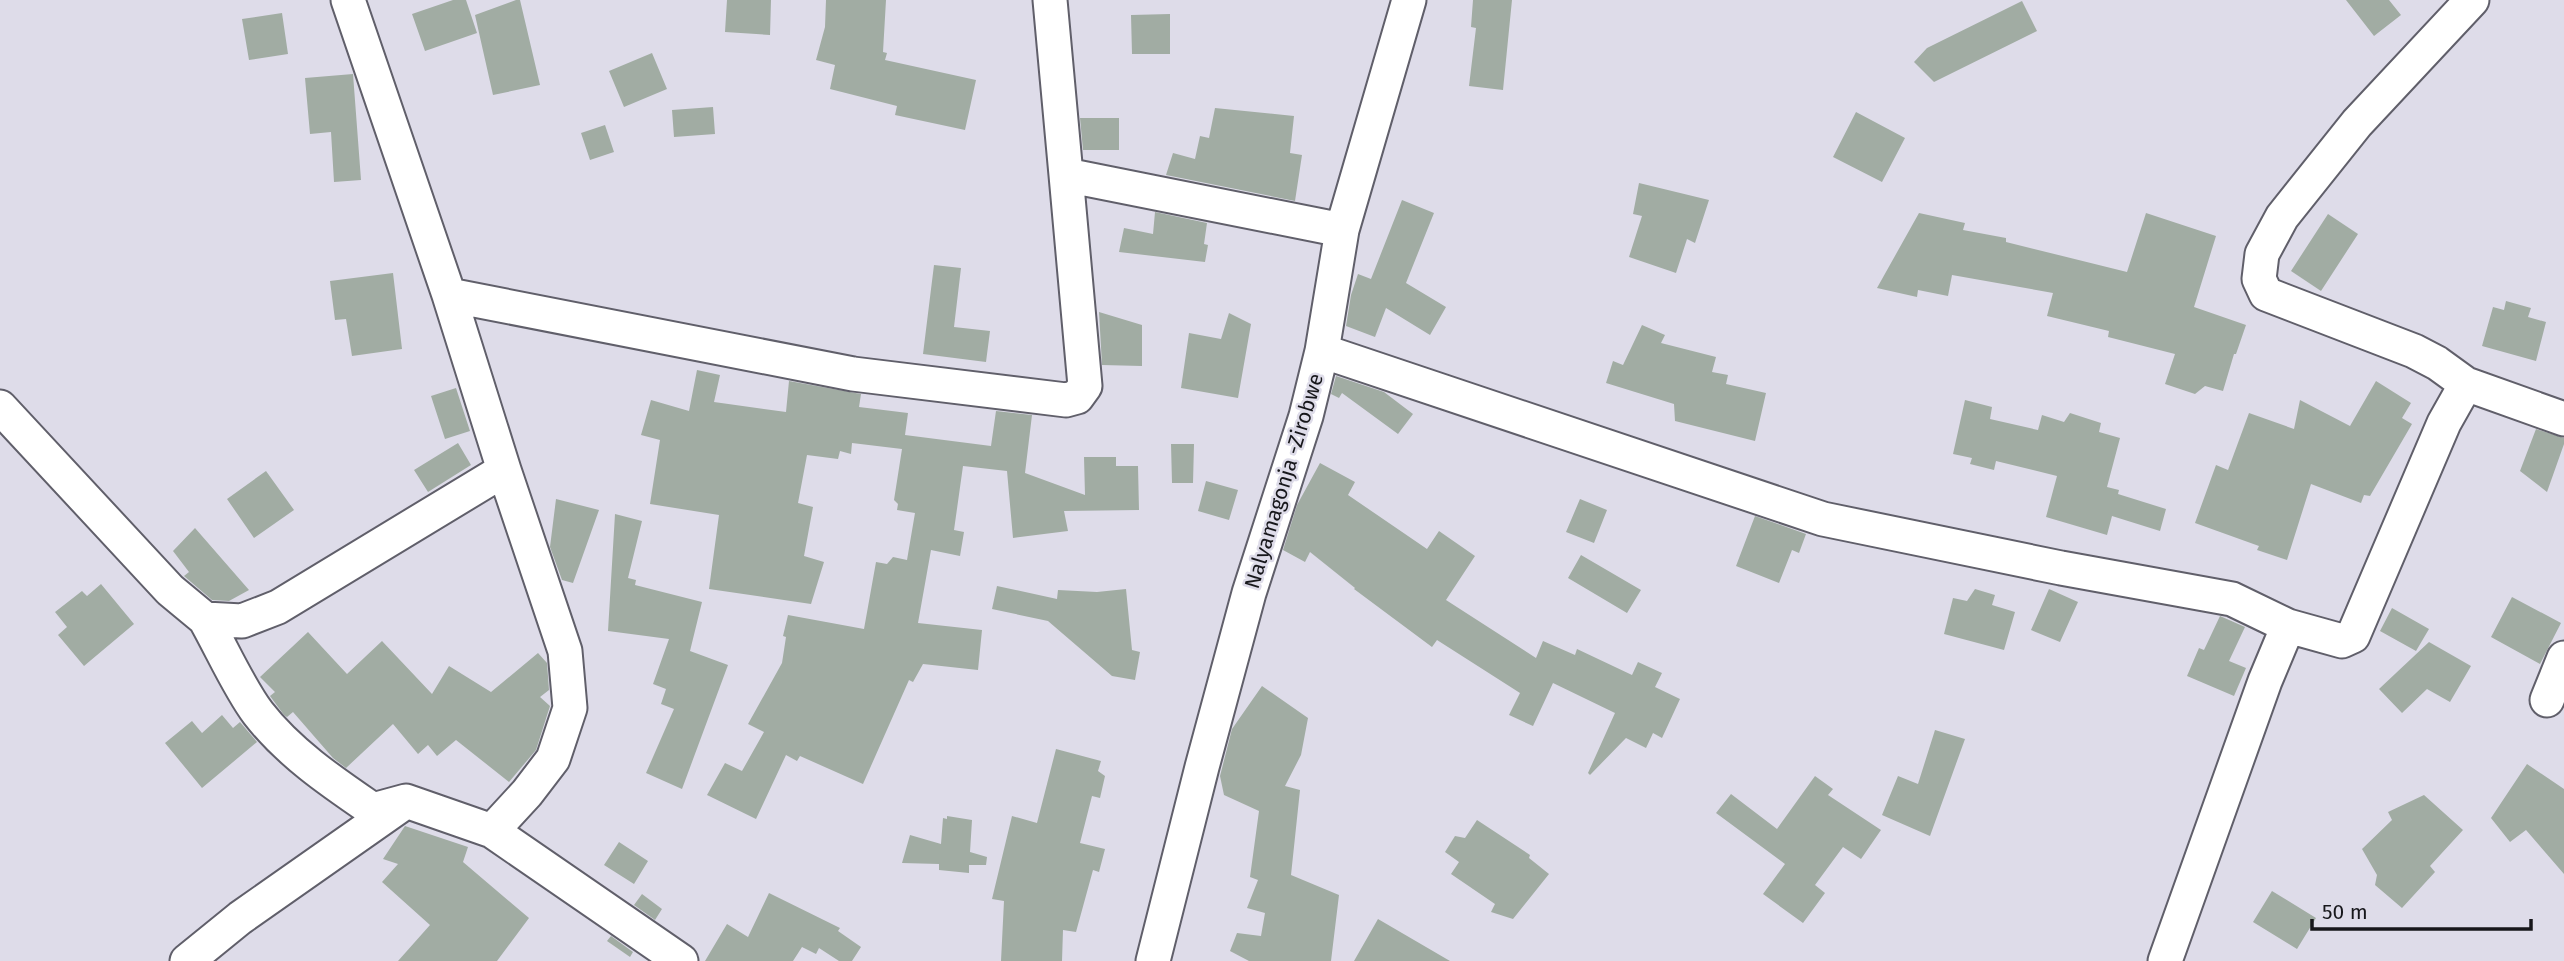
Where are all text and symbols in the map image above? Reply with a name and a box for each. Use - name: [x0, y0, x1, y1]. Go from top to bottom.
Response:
- street label: Nalyamagonja -Zirobwe: [1239, 370, 1329, 592]
- scale bar: [2312, 888, 2531, 932]
- text: 50 m: [2322, 899, 2368, 925]

